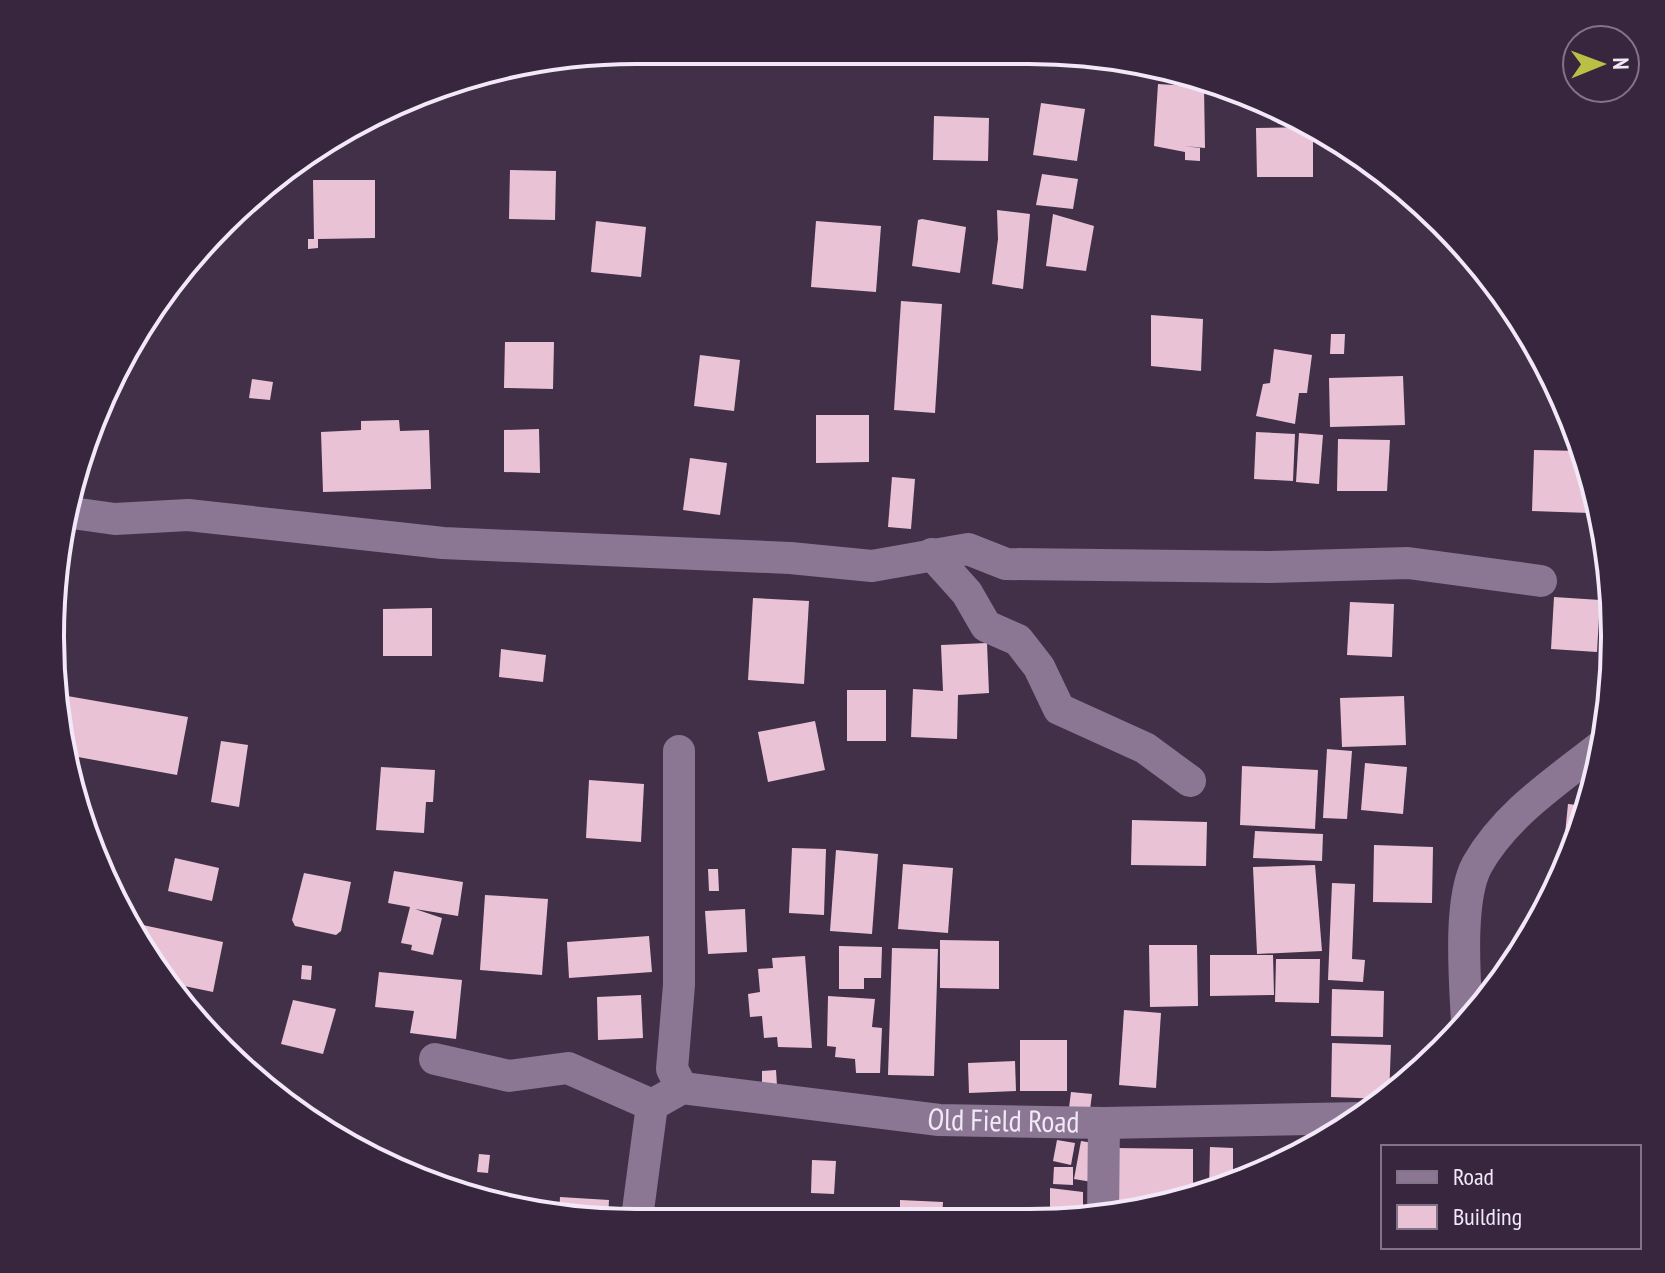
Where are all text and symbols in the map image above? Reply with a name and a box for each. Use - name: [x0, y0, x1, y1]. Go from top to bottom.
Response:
- north arrow: [1561, 24, 1641, 104]
- text: N: [1607, 57, 1635, 70]
- street label: Old Field Road: [926, 1098, 1080, 1141]
- legend: [1381, 1145, 1641, 1249]
- text: Road: [1453, 1161, 1494, 1192]
- text: Building: [1453, 1201, 1522, 1232]

